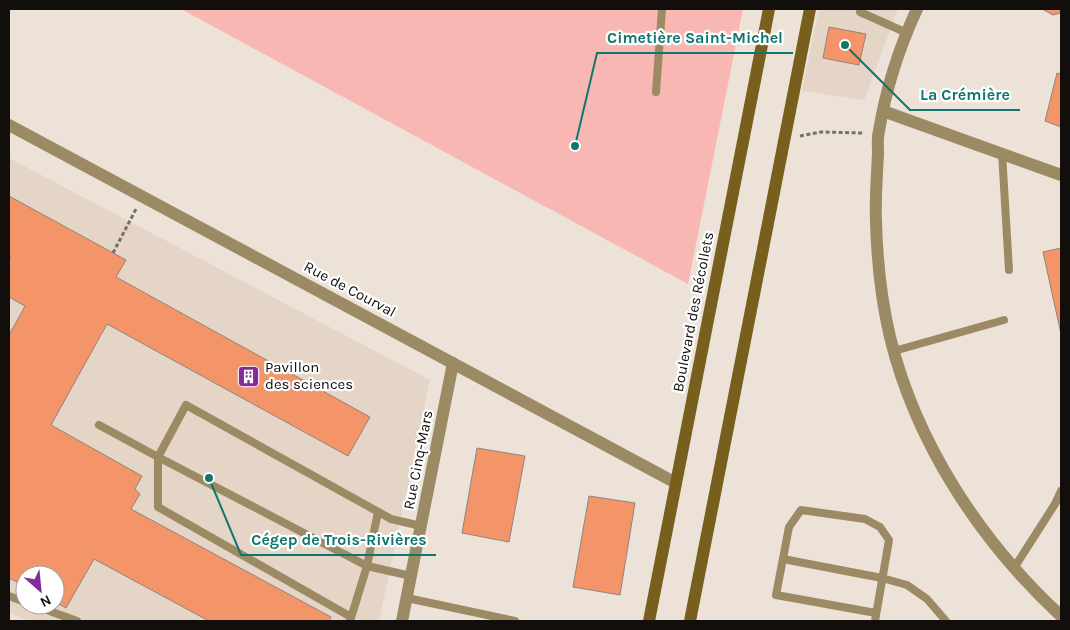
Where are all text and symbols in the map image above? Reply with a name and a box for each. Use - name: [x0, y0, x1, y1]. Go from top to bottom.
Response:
- callout: Cimetière Saint-Michel: [597, 22, 793, 53]
- text: Cimetière Saint-Michel: [607, 28, 783, 47]
- callout: La Crémière: [910, 79, 1020, 110]
- text: La Crémière: [920, 85, 1010, 104]
- street label: Boulevard des Récollets: [669, 230, 717, 394]
- street label: Rue de Courval: [301, 257, 399, 321]
- place label: Pavillon des sciences: [265, 358, 353, 393]
- building icon: Pavillon des sciences: [237, 364, 261, 388]
- street label: Rue Cinq-Mars: [400, 409, 436, 511]
- callout: Cégep de Trois-Rivières: [241, 524, 436, 555]
- text: Cégep de Trois-Rivières: [251, 530, 427, 549]
- north arrow: [15, 565, 65, 615]
- text: N: [37, 591, 54, 611]

